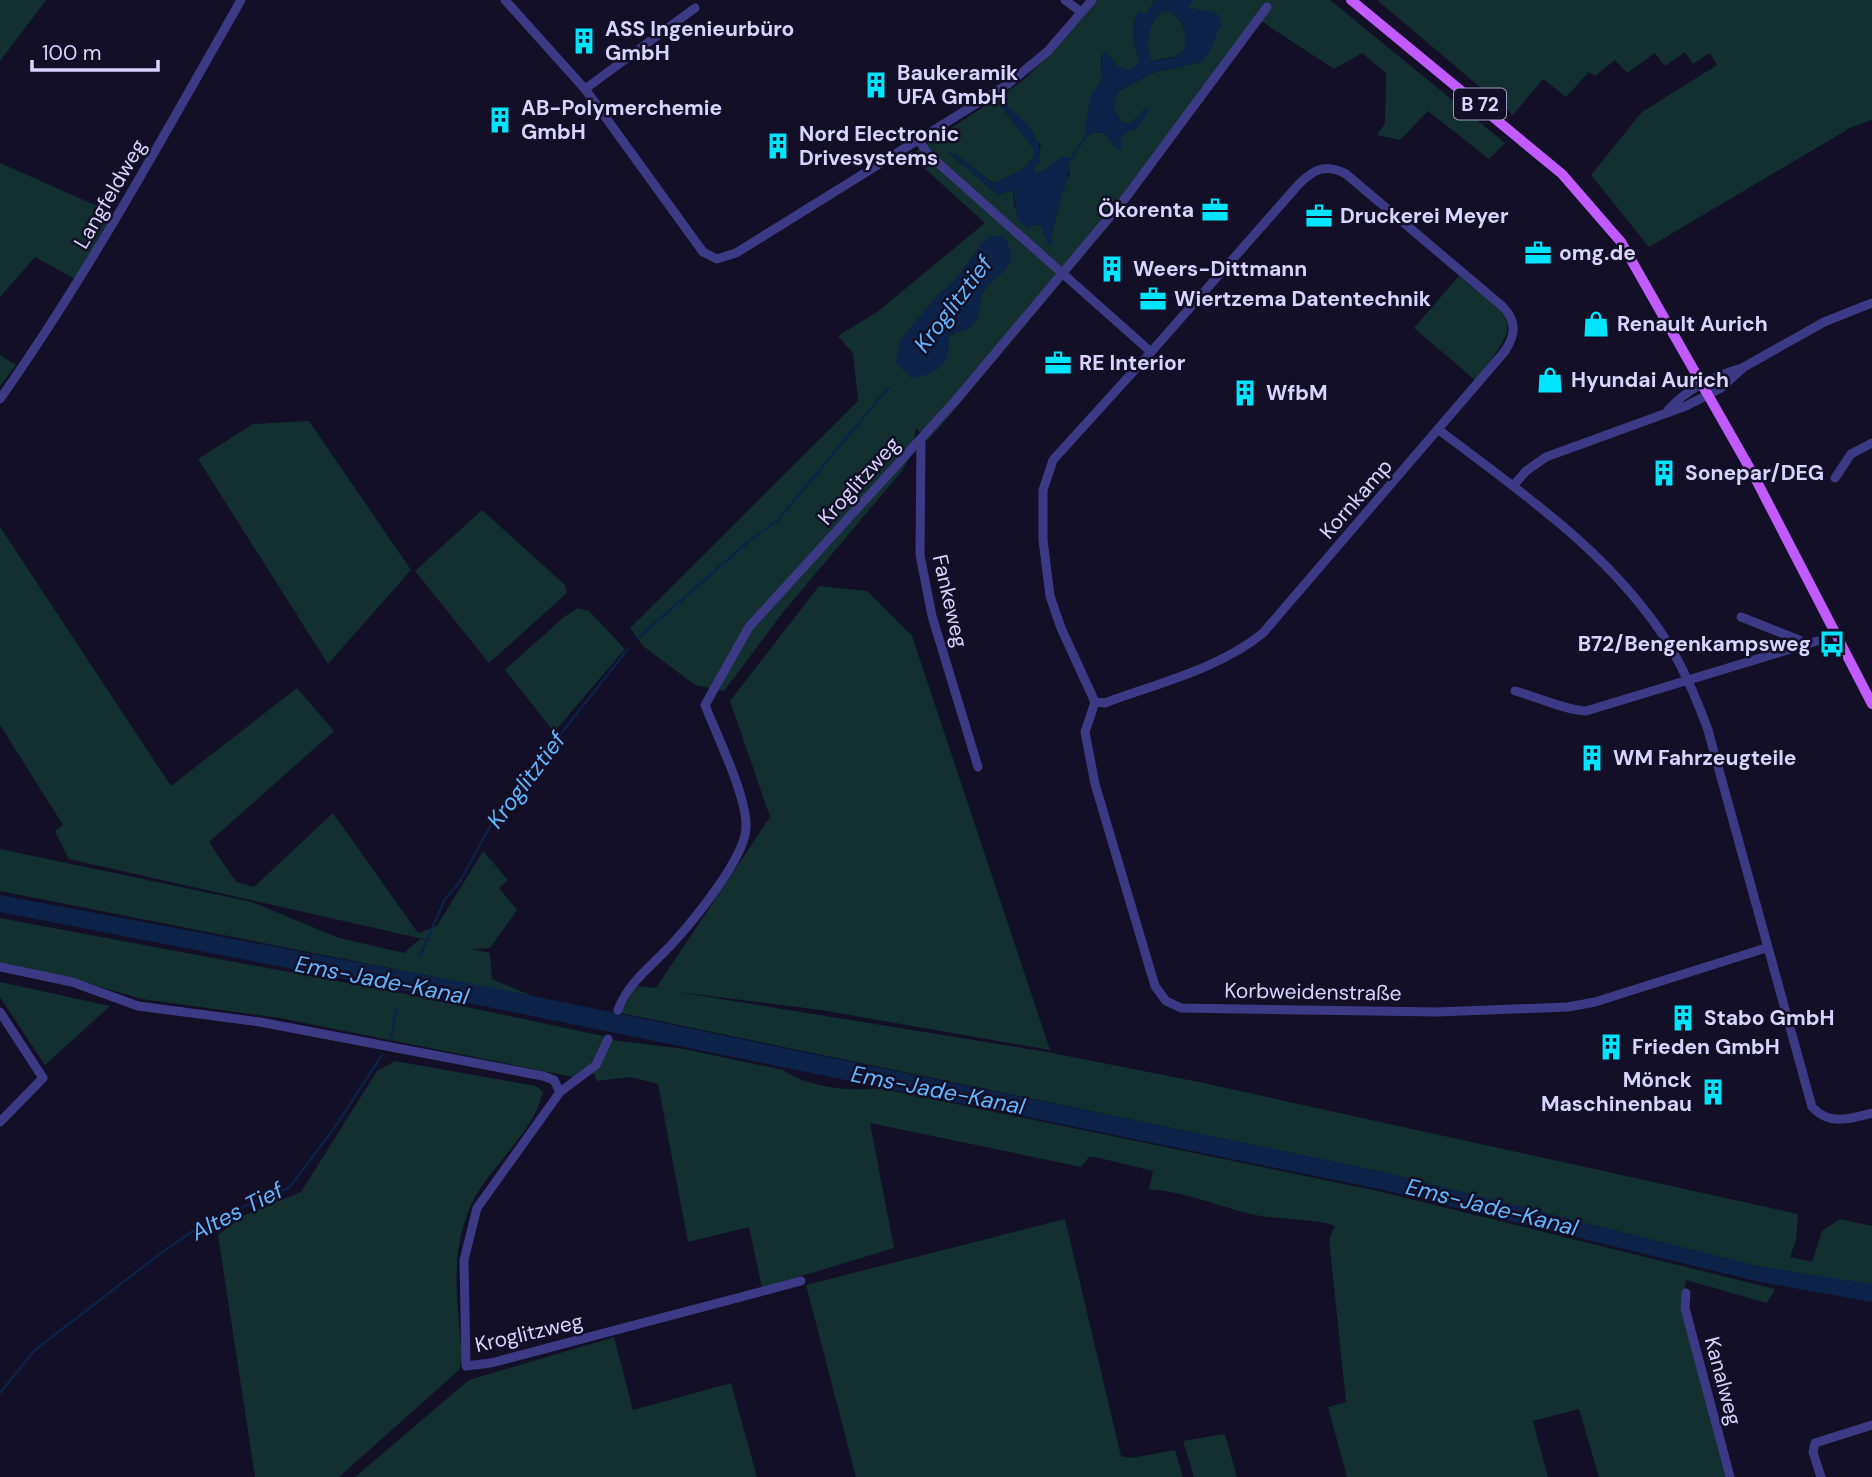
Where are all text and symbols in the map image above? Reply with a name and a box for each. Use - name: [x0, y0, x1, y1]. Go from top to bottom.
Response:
- place label: ASS Ingenieurbüro GmbH: [605, 15, 794, 67]
- building icon: ASS Ingenieurbüro GmbH: [569, 26, 599, 56]
- scale bar: [32, 28, 158, 72]
- text: 100 m: [42, 39, 102, 67]
- place label: Baukeramik UFA GmbH: [897, 59, 1018, 111]
- building icon: Baukeramik UFA GmbH: [861, 70, 891, 100]
- road number: B 72: [1454, 88, 1506, 120]
- place label: AB-Polymerchemie GmbH: [521, 94, 722, 146]
- building icon: AB-Polymerchemie GmbH: [485, 105, 515, 135]
- place label: Nord Electronic Drivesystems: [799, 120, 959, 172]
- building icon: Nord Electronic Drivesystems: [763, 131, 793, 161]
- street label: Langfeldweg: [67, 134, 153, 254]
- office icon: Ökorenta: [1200, 195, 1230, 225]
- place label: Ökorenta: [1098, 196, 1194, 224]
- office icon: Druckerei Meyer: [1304, 201, 1334, 231]
- place label: Druckerei Meyer: [1340, 202, 1509, 230]
- office icon: omg.de: [1523, 238, 1553, 268]
- place label: omg.de: [1559, 239, 1636, 267]
- water label: Kroglitztief: [907, 249, 1000, 358]
- building icon: Weers-Dittmann: [1097, 254, 1127, 284]
- place label: Weers-Dittmann: [1133, 255, 1307, 283]
- office icon: Wiertzema Datentechnik: [1138, 284, 1168, 314]
- place label: Wiertzema Datentechnik: [1174, 285, 1431, 313]
- shop icon: Renault Aurich: [1581, 309, 1611, 339]
- place label: Renault Aurich: [1617, 310, 1768, 338]
- office icon: RE Interior: [1043, 348, 1073, 378]
- place label: RE Interior: [1079, 349, 1186, 377]
- shop icon: Hyundai Aurich: [1535, 365, 1565, 395]
- place label: Hyundai Aurich: [1571, 366, 1729, 394]
- building icon: WfbM: [1230, 378, 1260, 408]
- place label: WfbM: [1266, 379, 1328, 407]
- street label: Kroglitzweg: [812, 431, 906, 531]
- street label: Kornkamp: [1313, 453, 1399, 545]
- building icon: Sonepar/DEG: [1649, 458, 1679, 488]
- place label: Sonepar/DEG: [1685, 459, 1824, 487]
- street label: Fankeweg: [926, 552, 974, 650]
- bus stop icon: B72/Bengenkampsweg: [1817, 629, 1847, 659]
- place label: B72/Bengenkampsweg: [1578, 630, 1811, 658]
- water label: Kroglitztief: [480, 725, 573, 834]
- building icon: WM Fahrzeugteile: [1577, 743, 1607, 773]
- place label: WM Fahrzeugteile: [1613, 744, 1796, 772]
- water label: Ems-Jade-Kanal: [293, 948, 472, 1012]
- street label: Korbweidenstraße: [1224, 976, 1402, 1008]
- building icon: Stabo GmbH: [1668, 1003, 1698, 1033]
- place label: Stabo GmbH: [1704, 1004, 1834, 1032]
- building icon: Frieden GmbH: [1596, 1032, 1626, 1062]
- place label: Frieden GmbH: [1632, 1033, 1780, 1061]
- water label: Ems-Jade-Kanal: [849, 1058, 1028, 1122]
- place label: Mönck Maschinenbau: [1541, 1066, 1692, 1118]
- building icon: Mönck Maschinenbau: [1698, 1077, 1728, 1107]
- water label: Ems-Jade-Kanal: [1403, 1171, 1582, 1243]
- water label: Altes Tief: [185, 1175, 289, 1247]
- street label: Kroglitzweg: [472, 1307, 586, 1359]
- street label: Kanalweg: [1698, 1334, 1748, 1429]

